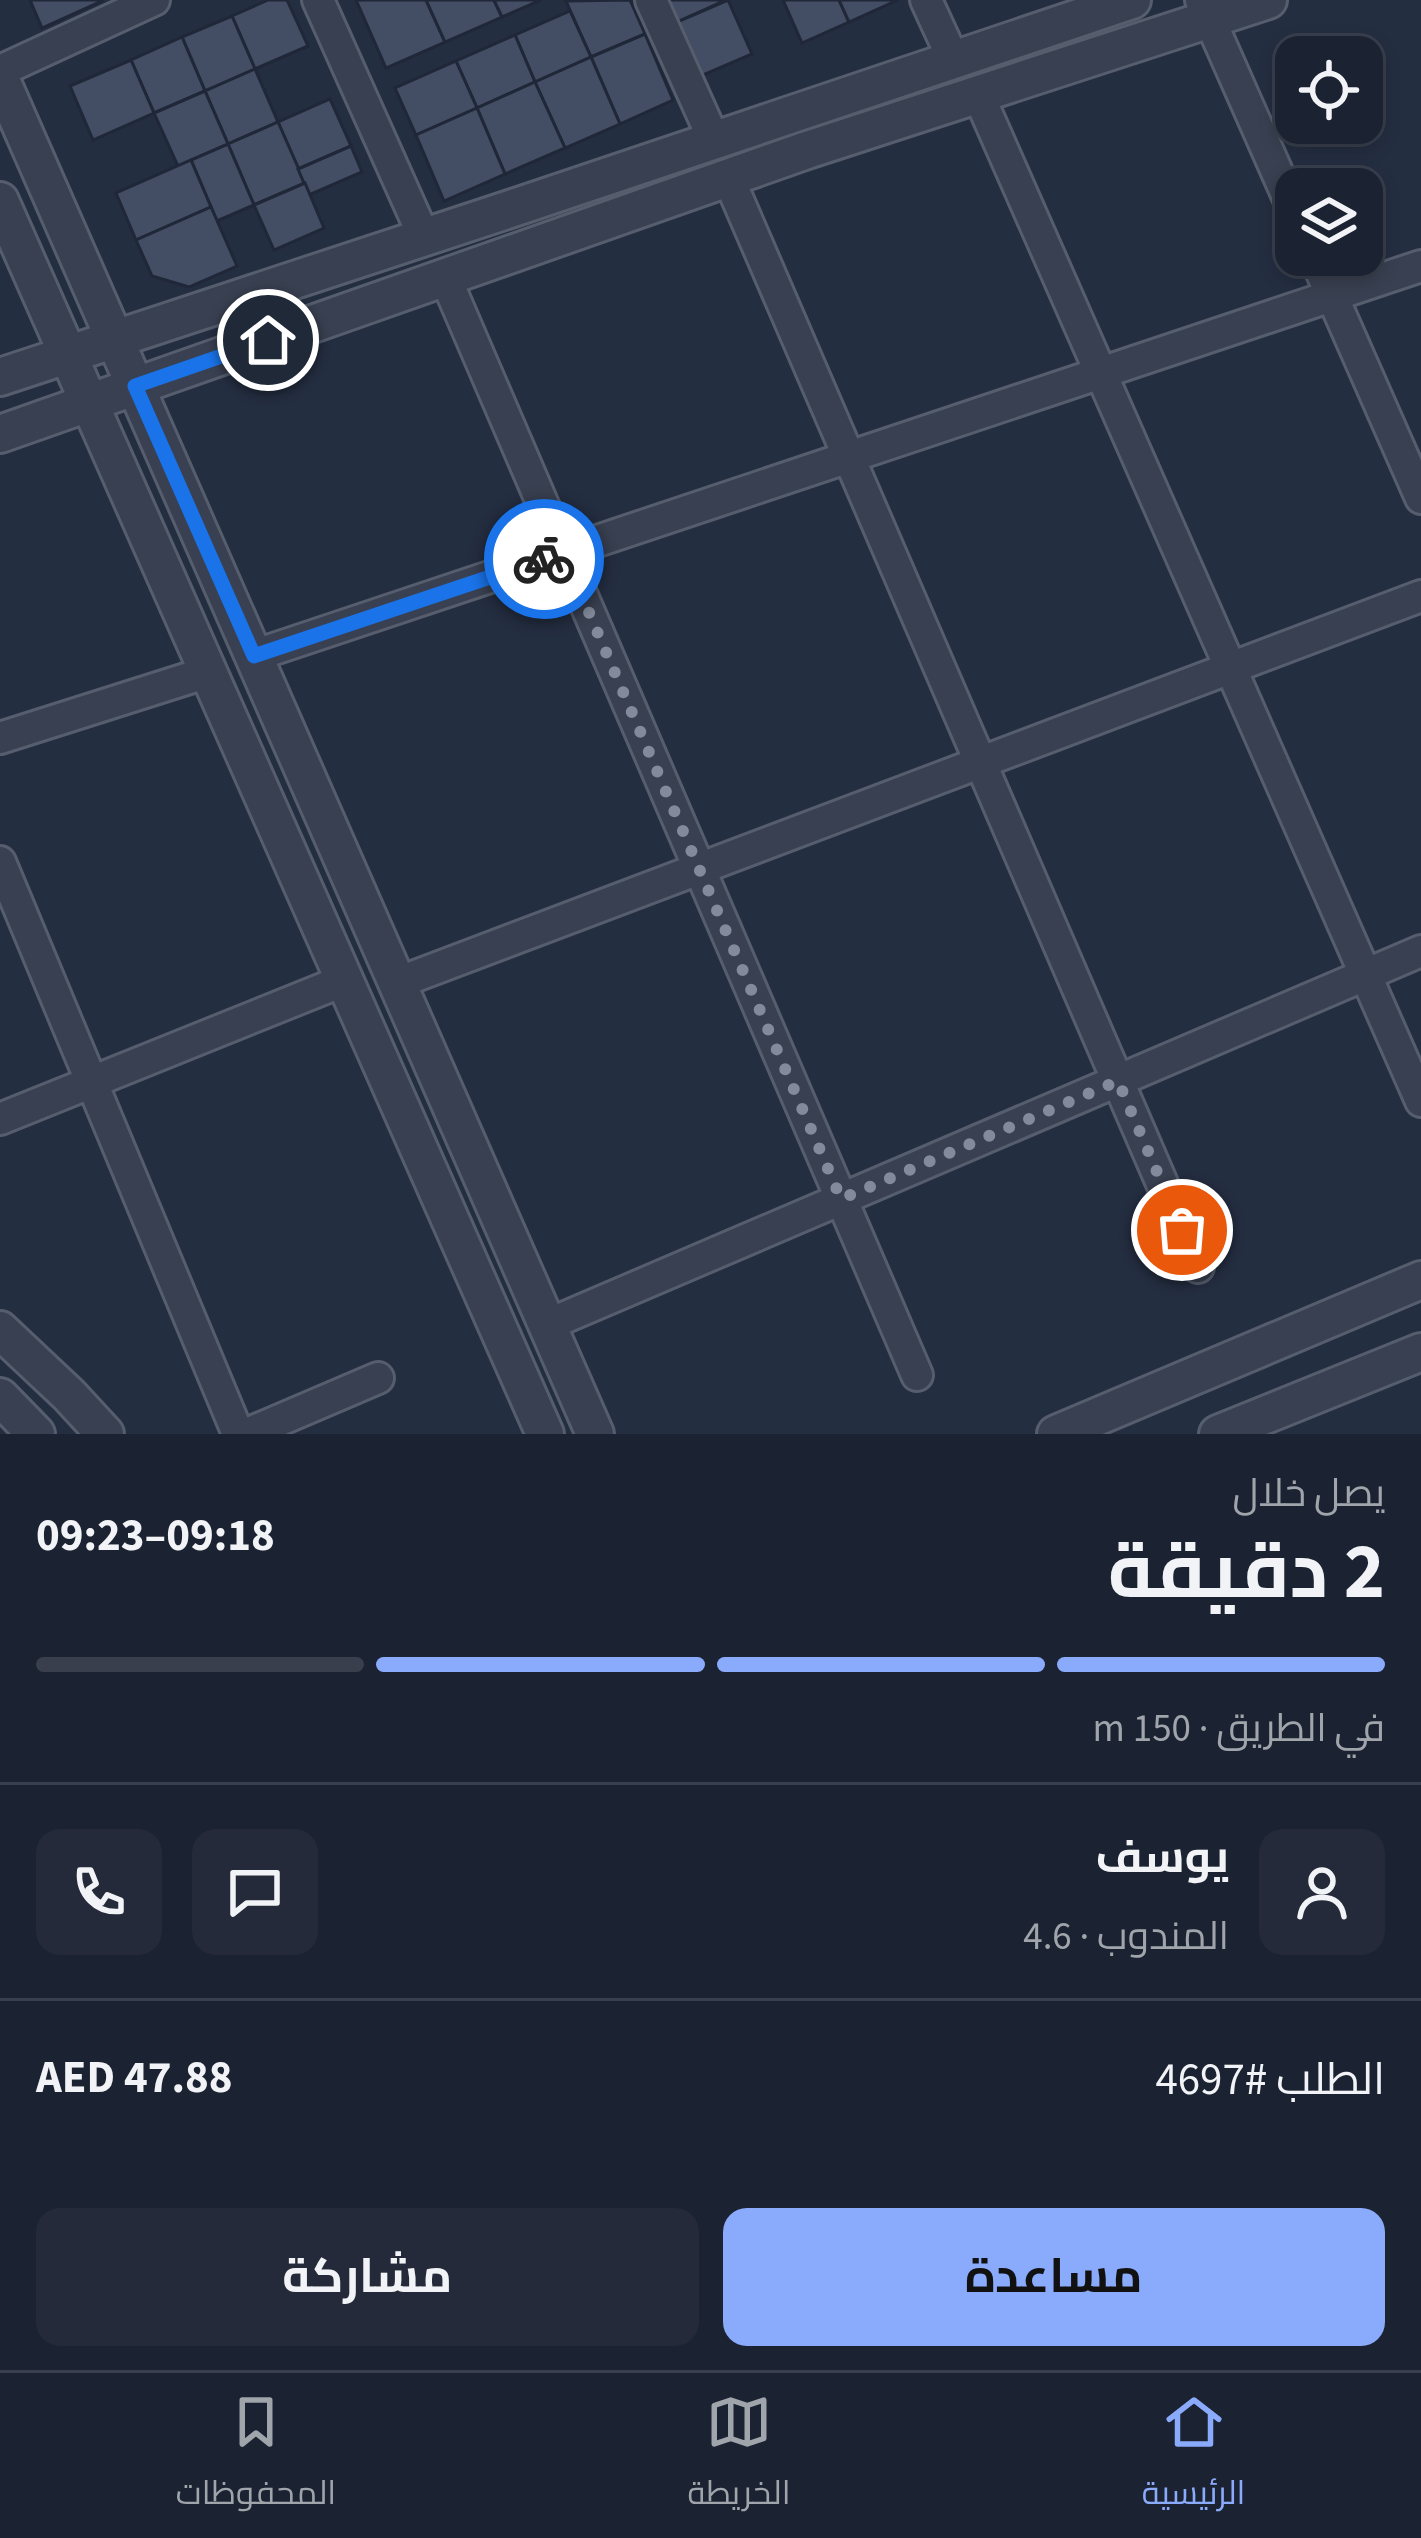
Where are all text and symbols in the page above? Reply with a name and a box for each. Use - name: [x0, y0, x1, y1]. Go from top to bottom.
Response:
- map controls: [1275, 36, 1383, 276]
- button: locate: [1275, 36, 1383, 144]
- button: layers: [1275, 168, 1383, 276]
- pin: [217, 289, 319, 391]
- icon: home: [235, 307, 301, 373]
- courier: [484, 499, 604, 619]
- icon: bike: [511, 526, 577, 592]
- pin: [1131, 1179, 1233, 1281]
- icon: bag: [1149, 1197, 1215, 1263]
- text: يصل خلال: [1232, 1466, 1385, 1522]
- text: 09:18–09:23: [36, 1504, 275, 1568]
- text: 2 دقيقة: [1108, 1517, 1385, 1628]
- text: في الطريق · 150 m: [1093, 1701, 1385, 1757]
- text: يوسف: [1095, 1826, 1229, 1890]
- button: phone: [36, 1829, 162, 1955]
- button: chat: [192, 1829, 318, 1955]
- button: person: [1259, 1829, 1385, 1955]
- text: المندوب · 4.6: [1023, 1909, 1229, 1965]
- text: AED 47.88: [36, 2046, 233, 2110]
- text: الطلب #4697: [1155, 2048, 1385, 2112]
- button: مشاركة: [36, 2208, 699, 2346]
- button: مساعدة: [723, 2208, 1385, 2346]
- tab: المحفوظات: [176, 2389, 336, 2523]
- tab: الخريطة: [688, 2389, 791, 2523]
- tab: الرئيسية: [1142, 2389, 1245, 2523]

